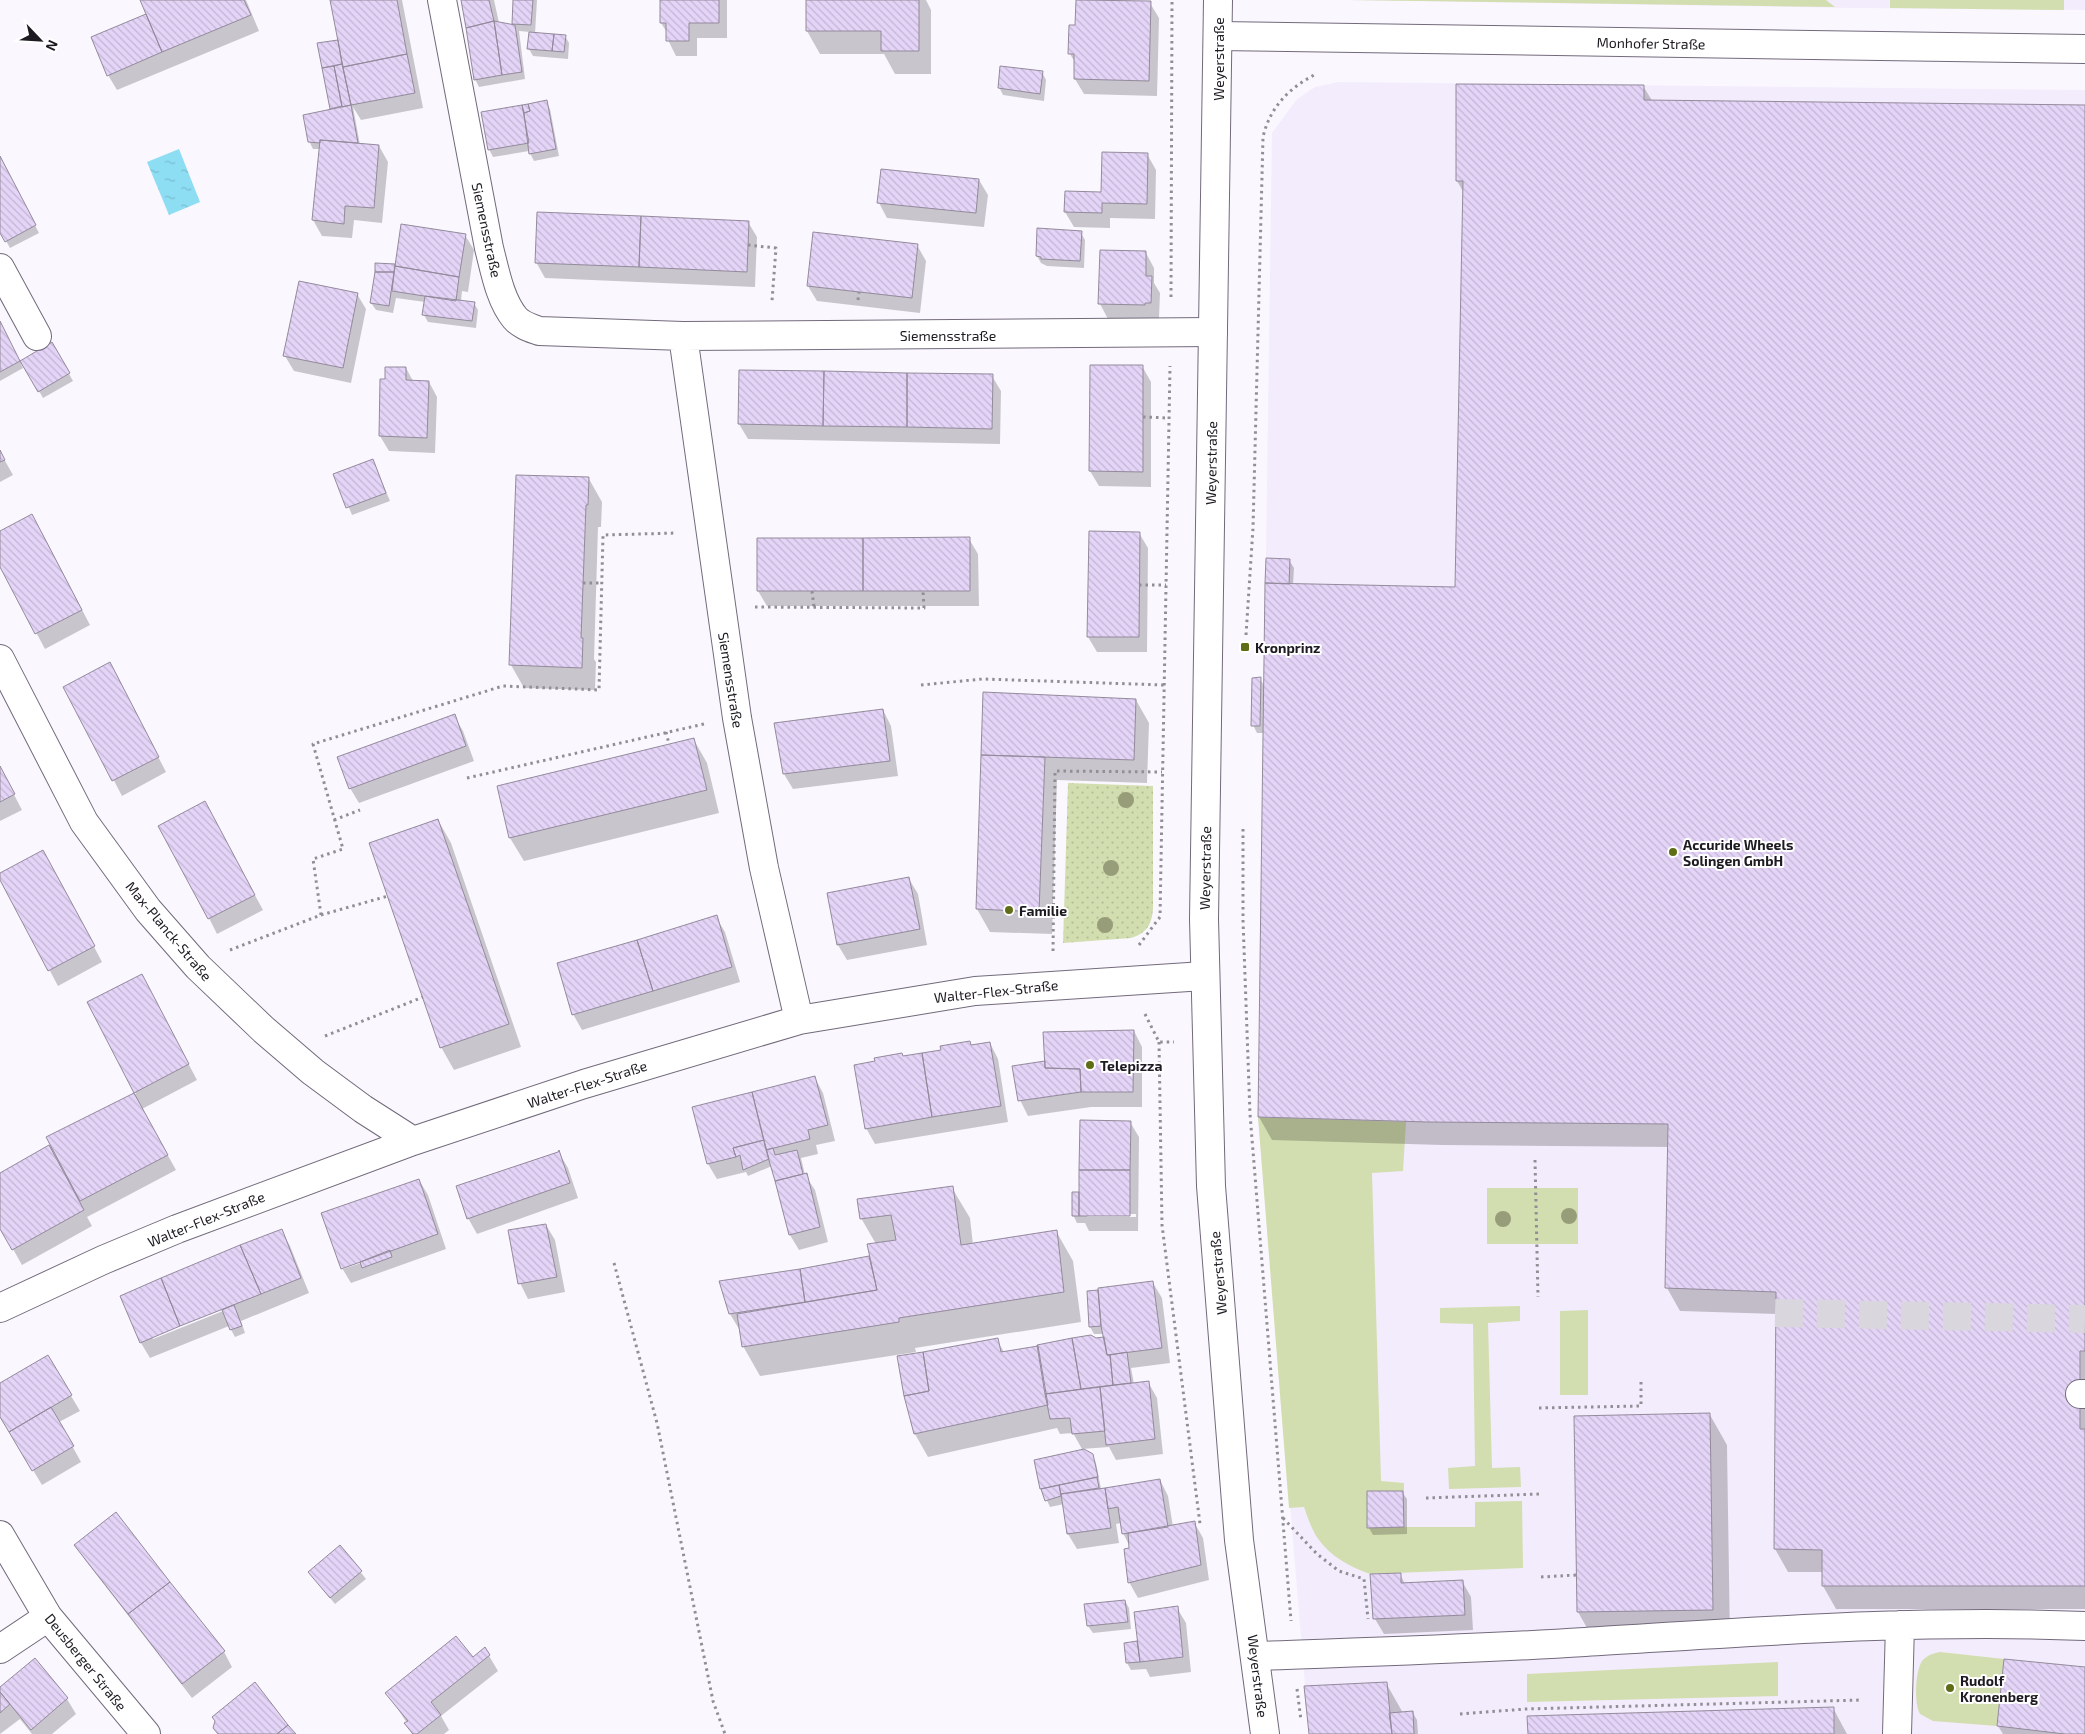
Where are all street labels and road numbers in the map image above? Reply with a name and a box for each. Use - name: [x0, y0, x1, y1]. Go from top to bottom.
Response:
- street label: Weyerstraße: [1210, 17, 1227, 101]
- street label: Monhofer Straße: [1596, 34, 1706, 52]
- street label: Siemensstraße: [469, 181, 505, 279]
- street label: Siemensstraße: [900, 327, 996, 344]
- street label: Weyerstraße: [1202, 421, 1220, 505]
- street label: Siemensstraße: [715, 631, 747, 729]
- street label: Weyerstraße: [1196, 826, 1214, 910]
- street label: Max-Planck-Straße: [122, 878, 216, 984]
- street label: Walter-Flex-Straße: [933, 976, 1059, 1006]
- street label: Walter-Flex-Straße: [525, 1057, 649, 1111]
- street label: Walter-Flex-Straße: [145, 1188, 267, 1250]
- street label: Weyerstraße: [1206, 1231, 1230, 1315]
- street label: Deusberger Straße: [42, 1610, 130, 1714]
- street label: Weyerstraße: [1244, 1633, 1272, 1719]

